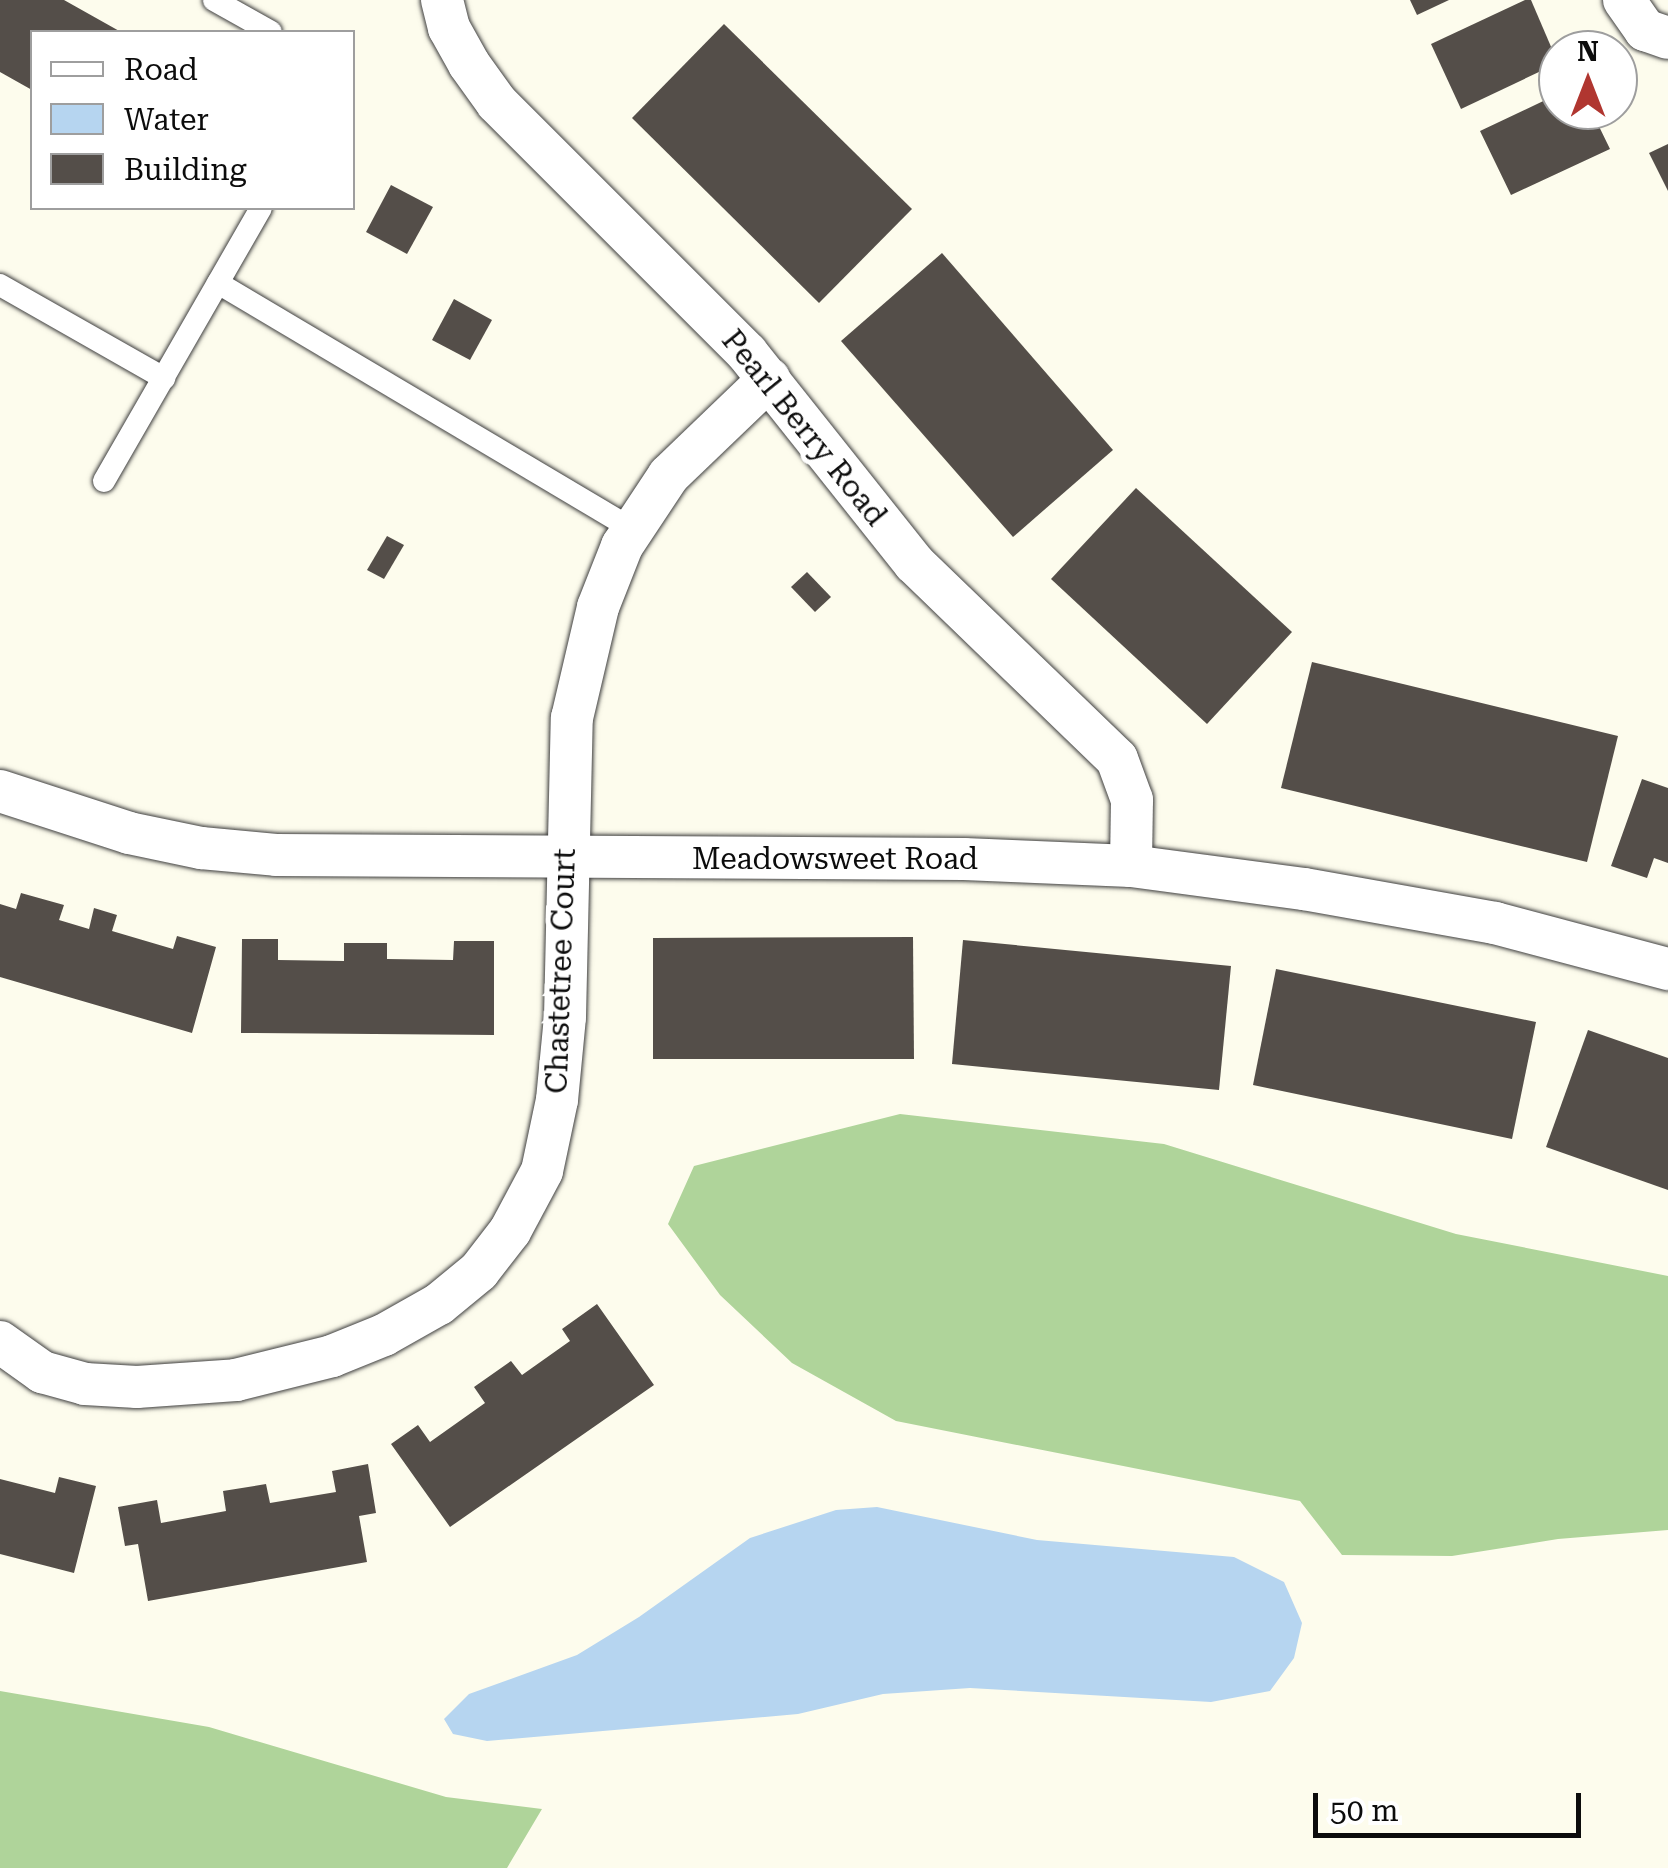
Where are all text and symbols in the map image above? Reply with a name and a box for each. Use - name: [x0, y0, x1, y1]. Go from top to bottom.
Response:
- legend: [30, 30, 355, 210]
- north arrow: [1538, 30, 1638, 130]
- text: N: [1577, 35, 1599, 68]
- text: Road: [124, 52, 198, 87]
- text: Water: [124, 102, 209, 137]
- text: Building: [124, 152, 247, 187]
- street label: Pearl Berry Road: [714, 323, 894, 533]
- street label: Meadowsweet Road: [692, 841, 978, 877]
- street label: Chastetree Court: [539, 848, 583, 1094]
- scale bar: [1318, 1773, 1586, 1835]
- text: 50 m: [1330, 1793, 1399, 1828]

